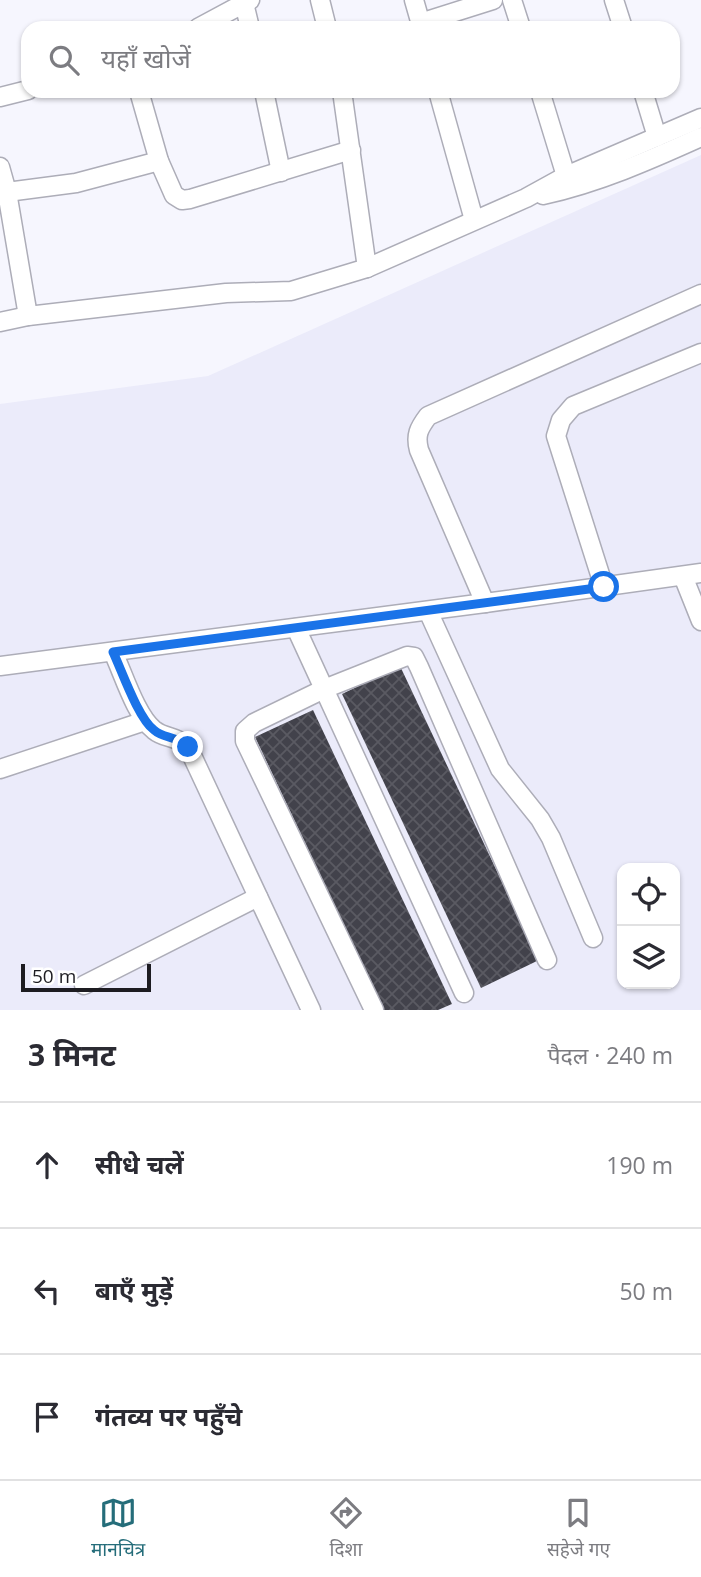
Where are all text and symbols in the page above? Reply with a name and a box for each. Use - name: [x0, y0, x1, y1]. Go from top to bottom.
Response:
- search box: [21, 21, 680, 98]
- text: यहाँ खोजें: [101, 40, 191, 76]
- icon: search: [45, 41, 83, 79]
- route start: [588, 571, 619, 602]
- route end: [172, 731, 203, 762]
- map controls: [617, 863, 680, 989]
- button: locate: [617, 863, 680, 926]
- button: layers: [617, 926, 680, 989]
- scale bar: [21, 961, 150, 993]
- text: 50 m: [32, 963, 76, 989]
- text: 3 मिनट: [28, 1034, 116, 1075]
- text: पैदल · 240 m: [547, 1039, 673, 1071]
- icon: ahead: [28, 1146, 66, 1184]
- text: सीधे चलें: [95, 1146, 184, 1182]
- text: 190 m: [606, 1149, 673, 1181]
- icon: left: [28, 1272, 66, 1310]
- text: बाएँ मुड़ें: [95, 1272, 173, 1308]
- text: 50 m: [619, 1275, 673, 1307]
- icon: arrive: [28, 1398, 66, 1436]
- text: गंतव्य पर पहुँचे: [95, 1398, 242, 1434]
- tab: मानचित्र: [91, 1494, 145, 1564]
- tab: दिशा: [327, 1494, 365, 1564]
- tab: सहेजे गए: [547, 1494, 610, 1564]

